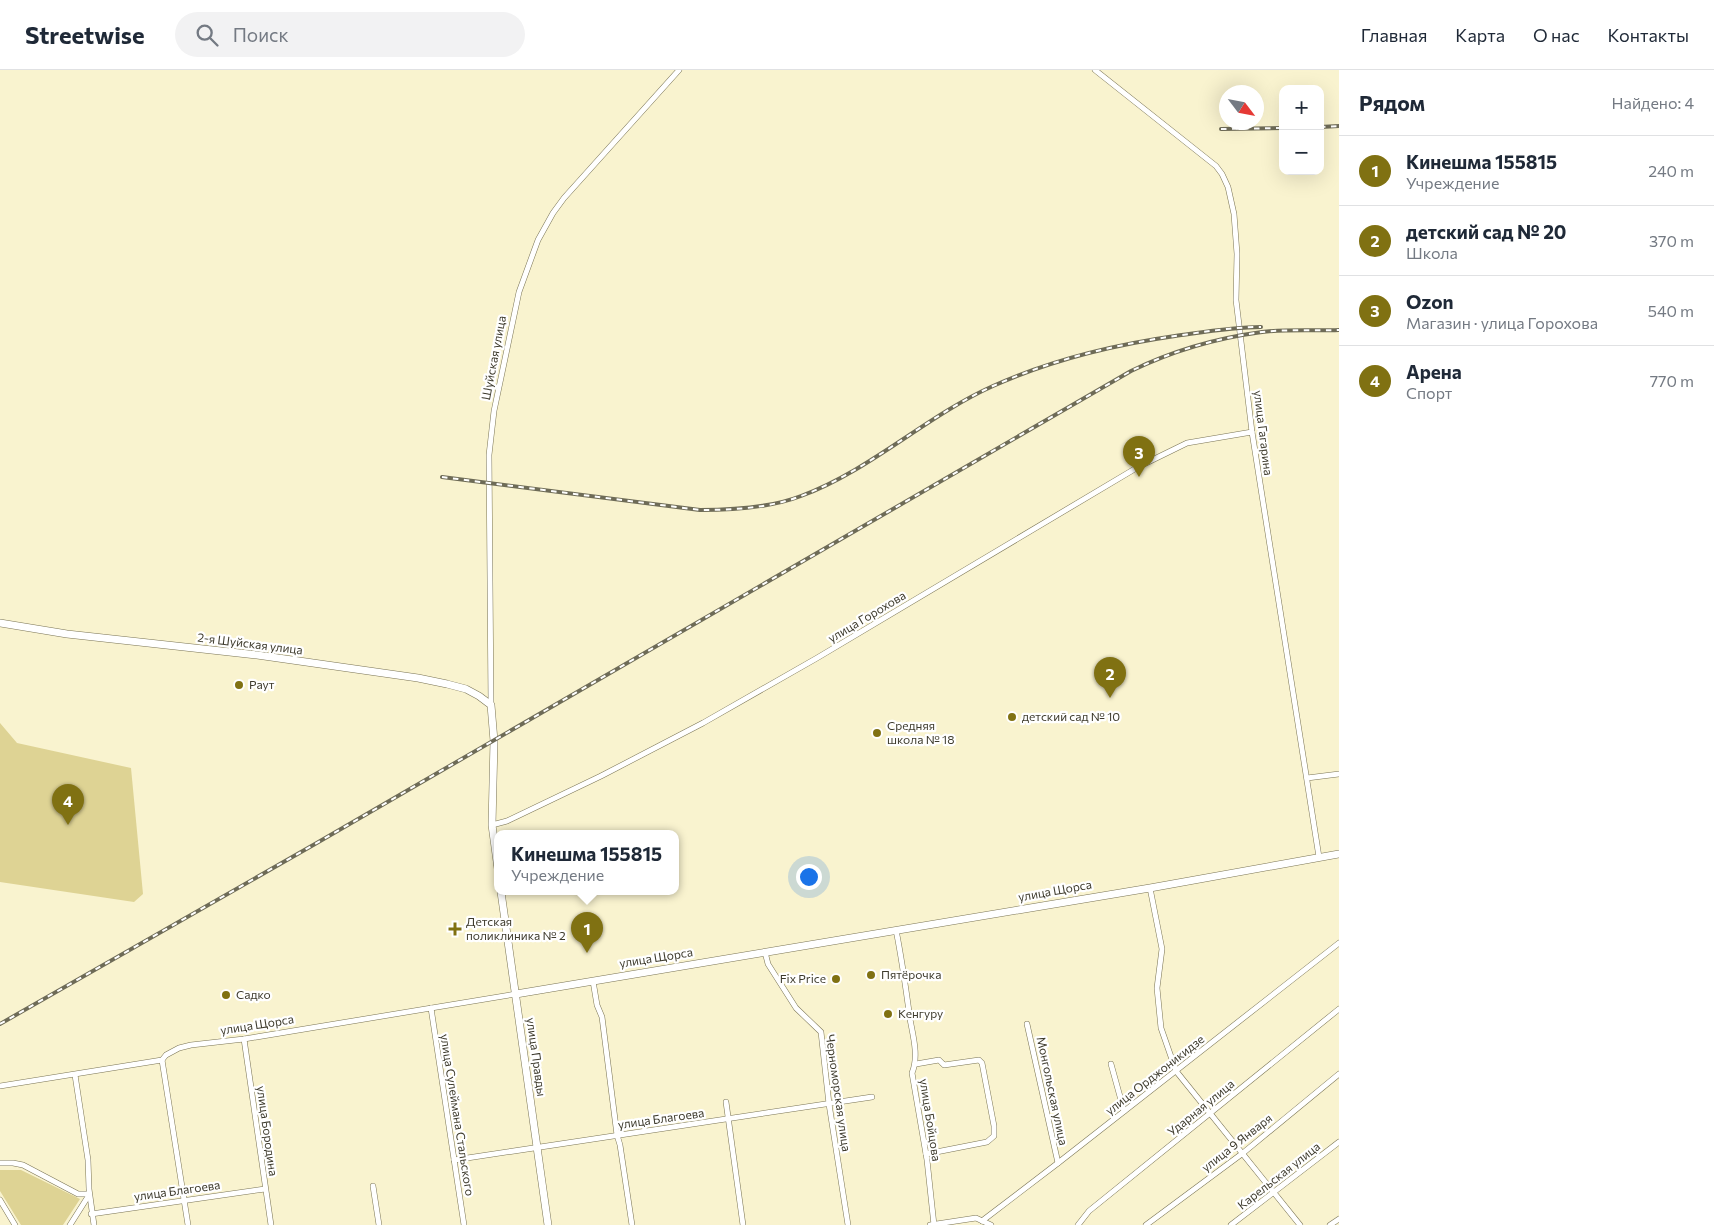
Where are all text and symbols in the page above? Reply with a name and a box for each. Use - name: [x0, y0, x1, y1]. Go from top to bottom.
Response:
- search box: [175, 12, 525, 57]
- text: Streetwise: [25, 20, 145, 49]
- icon: search: [193, 21, 221, 49]
- text: Поиск: [233, 23, 289, 46]
- text: Главная: [1361, 24, 1427, 46]
- text: Карта: [1455, 24, 1505, 46]
- text: О нас: [1533, 24, 1580, 46]
- text: Контакты: [1608, 24, 1689, 46]
- north arrow: [1219, 85, 1264, 130]
- map controls: [1279, 85, 1324, 175]
- button: +: [1279, 85, 1324, 130]
- text: Рядом: [1359, 90, 1425, 115]
- text: Найдено: 4: [1612, 93, 1694, 112]
- button: −: [1279, 130, 1324, 175]
- text: Кинешма 155815: [1406, 150, 1557, 173]
- text: 1: [1371, 161, 1379, 180]
- text: 240 m: [1648, 161, 1694, 180]
- text: Учреждение: [1406, 173, 1499, 192]
- text: детский сад № 20: [1406, 220, 1566, 243]
- text: 2: [1370, 231, 1380, 250]
- text: 370 m: [1649, 231, 1694, 250]
- text: Школа: [1406, 243, 1458, 262]
- text: Ozon: [1406, 290, 1454, 313]
- text: 3: [1370, 301, 1380, 320]
- text: 540 m: [1648, 301, 1694, 320]
- text: Магазин · улица Горохова: [1406, 313, 1598, 332]
- street label: Шуйская улица: [478, 314, 508, 401]
- text: Арена: [1406, 360, 1462, 383]
- text: 4: [1370, 371, 1380, 390]
- text: 770 m: [1650, 371, 1694, 390]
- text: Спорт: [1406, 383, 1452, 402]
- street label: улица Гагарина: [1252, 390, 1276, 476]
- pin: 3: [1123, 436, 1155, 477]
- street label: улица Горохова: [825, 587, 908, 645]
- street label: 2-я Шуйская улица: [197, 630, 304, 656]
- pin: 2: [1094, 657, 1126, 698]
- place label: Раут: [249, 677, 275, 691]
- marker: Раут: [233, 679, 245, 691]
- place label: детский сад № 10: [1022, 709, 1120, 723]
- marker: детский сад № 10: [1006, 711, 1018, 723]
- place label: Средняя школа № 18: [887, 718, 954, 746]
- marker: Средняя школа № 18: [871, 727, 883, 739]
- pin: 4: [52, 784, 84, 825]
- popup: [494, 830, 679, 895]
- text: Кинешма 155815: [511, 842, 662, 865]
- your location: [796, 864, 822, 890]
- text: Учреждение: [511, 865, 604, 884]
- street label: улица Щорса: [1017, 877, 1093, 903]
- pin: 1: [571, 912, 603, 953]
- place label: Детская поликлиника № 2: [466, 914, 566, 942]
- marker: Детская поликлиника № 2: [448, 922, 462, 936]
- street label: улица Щорса: [618, 944, 694, 970]
- place label: Пятёрочка: [881, 967, 941, 981]
- marker: Пятёрочка: [865, 969, 877, 981]
- place label: Fix Price: [780, 971, 826, 985]
- marker: Fix Price: [830, 973, 842, 985]
- place label: Садко: [236, 987, 271, 1001]
- marker: Садко: [220, 989, 232, 1001]
- place label: Кенгуру: [898, 1006, 943, 1020]
- marker: Кенгуру: [882, 1008, 894, 1020]
- street label: улица Щорса: [219, 1011, 295, 1037]
- street label: улица Правды: [525, 1017, 549, 1097]
- street label: улица Орджоникидзе: [1102, 1031, 1207, 1117]
- street label: улица Сулеймана Стальского: [438, 1033, 478, 1197]
- street label: Черноморская улица: [824, 1033, 854, 1152]
- street label: Монгольская улица: [1035, 1035, 1071, 1146]
- street label: Ударная улица: [1164, 1076, 1237, 1138]
- street label: улица Бойцова: [918, 1078, 944, 1162]
- street label: улица Бородина: [255, 1085, 281, 1177]
- street label: улица Благоева: [617, 1105, 705, 1131]
- street label: улица 9 Января: [1198, 1110, 1274, 1174]
- street label: Карельская улица: [1234, 1139, 1322, 1212]
- street label: улица Благоева: [133, 1177, 221, 1203]

